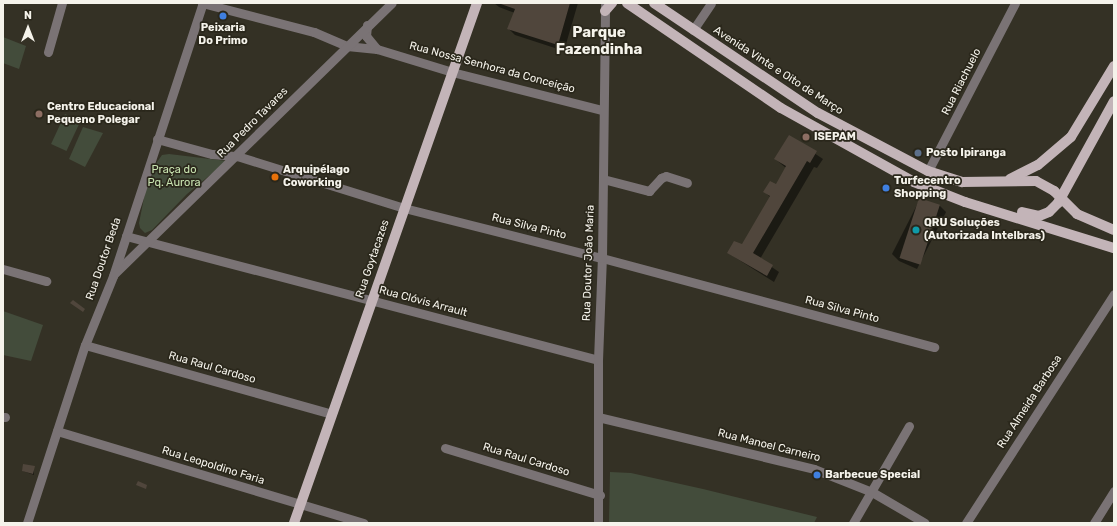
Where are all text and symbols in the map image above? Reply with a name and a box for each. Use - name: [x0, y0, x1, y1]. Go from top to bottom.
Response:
- north arrow: [8, 8, 48, 48]
- text: N: [24, 9, 32, 22]
- marker: Peixaria Do Primo: [218, 11, 228, 21]
- place label: Peixaria Do Primo: [198, 22, 248, 48]
- district label: Parque Fazendinha: [556, 23, 642, 58]
- street label: Avenida Vinte e Oito de Março: [711, 24, 845, 118]
- street label: Rua Nossa Senhora da Conceição: [408, 39, 576, 97]
- street label: Rua Riachuelo: [940, 46, 984, 118]
- street label: Rua Pedro Tavares: [215, 85, 291, 161]
- place label: Centro Educacional Pequeno Polegar: [47, 101, 154, 127]
- marker: Centro Educacional Pequeno Polegar: [34, 109, 44, 119]
- place label: ISEPAM: [814, 130, 856, 144]
- marker: ISEPAM: [801, 132, 811, 142]
- place label: Posto Ipiranga: [926, 146, 1006, 160]
- marker: Posto Ipiranga: [913, 148, 923, 158]
- park label: Praça do Pq. Aurora: [147, 164, 201, 190]
- place label: Arquipélago Coworking: [283, 164, 350, 190]
- marker: Arquipélago Coworking: [270, 172, 280, 182]
- place label: Turfecentro Shopping: [894, 175, 961, 201]
- marker: Turfecentro Shopping: [881, 183, 891, 193]
- street label: Rua Doutor João Maria: [580, 204, 598, 322]
- street label: Rua Silva Pinto: [490, 211, 568, 243]
- street label: Rua Doutor Beda: [84, 216, 124, 302]
- place label: QRU Soluções (Autorizada Intelbras): [924, 217, 1045, 243]
- street label: Rua Goytacazes: [353, 218, 393, 300]
- marker: QRU Soluções (Autorizada Intelbras): [911, 225, 921, 235]
- street label: Rua Clóvis Arrault: [377, 284, 469, 320]
- street label: Rua Silva Pinto: [803, 294, 881, 326]
- street label: Rua Raul Cardoso: [167, 349, 257, 387]
- street label: Rua Almeida Barbosa: [995, 353, 1065, 451]
- street label: Rua Manoel Carneiro: [716, 427, 822, 465]
- street label: Rua Raul Cardoso: [481, 441, 571, 479]
- street label: Rua Leopoldino Faria: [160, 444, 266, 488]
- place label: Barbecue Special: [825, 468, 920, 482]
- marker: Barbecue Special: [812, 470, 822, 480]

